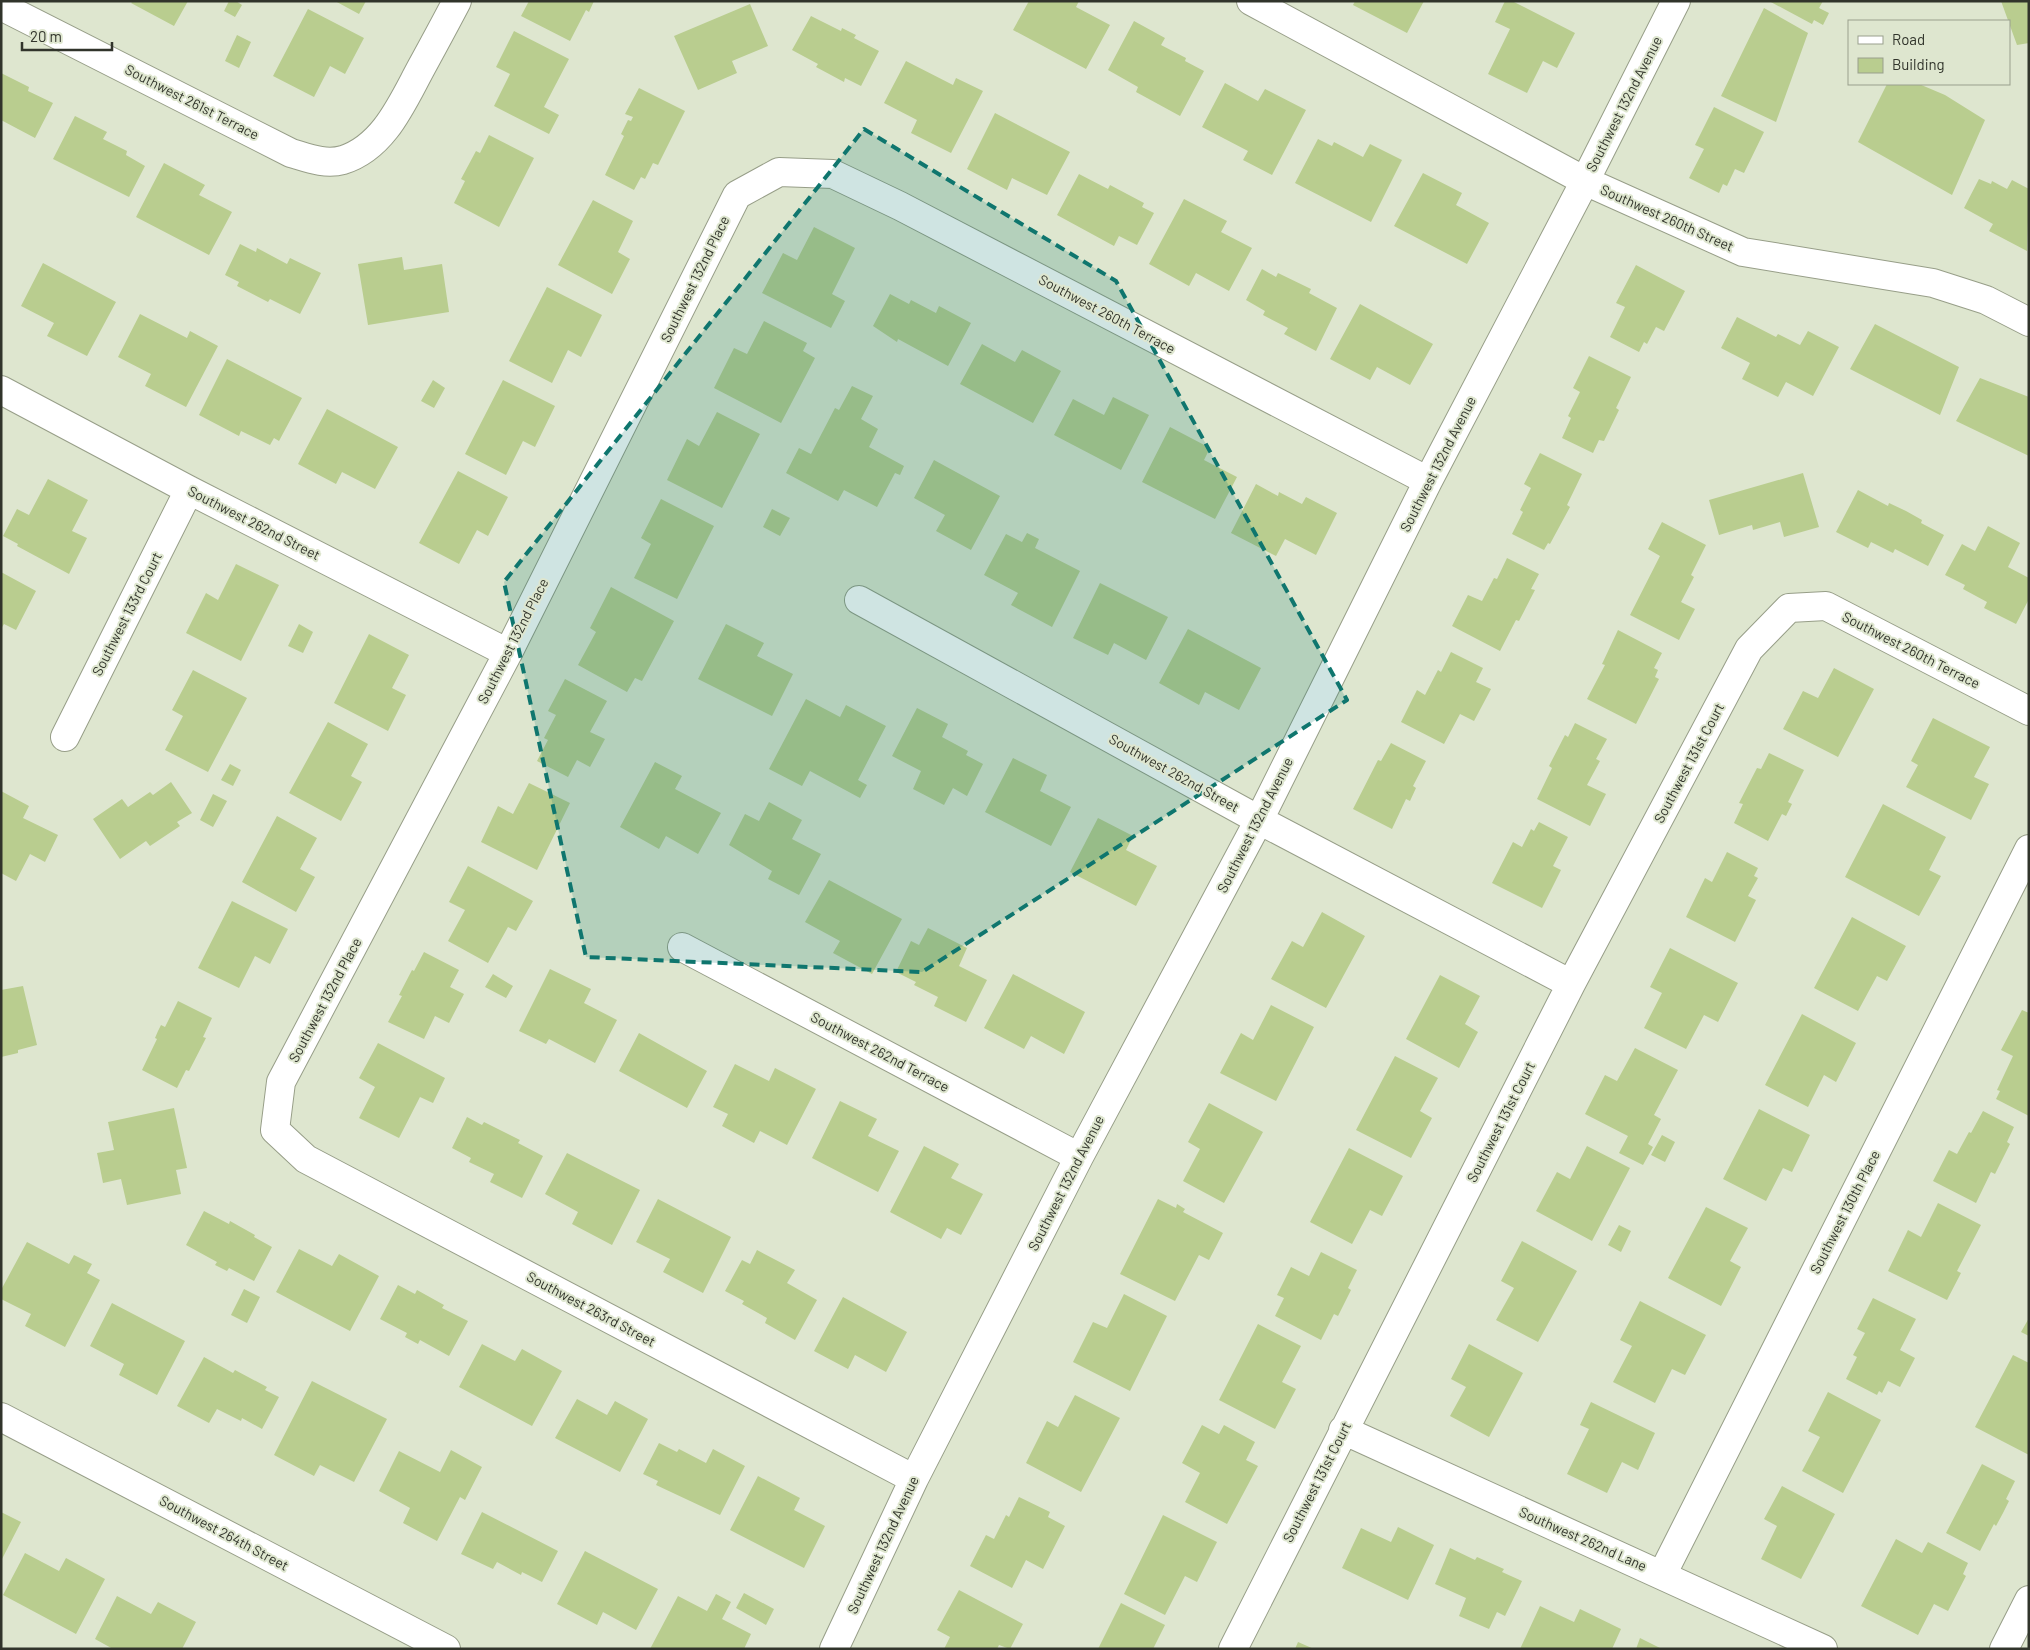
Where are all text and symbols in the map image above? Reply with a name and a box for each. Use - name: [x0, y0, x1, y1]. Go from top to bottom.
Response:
- scale bar: [22, 20, 112, 52]
- legend: [1848, 20, 2010, 85]
- text: 20 m: [30, 27, 62, 45]
- text: Road: [1892, 30, 1925, 48]
- street label: Southwest 132nd Avenue: [1582, 33, 1665, 174]
- text: Building: [1892, 55, 1945, 73]
- street label: Southwest 261st Terrace: [122, 60, 262, 143]
- street label: Southwest 260th Street: [1598, 181, 1736, 255]
- street label: Southwest 132nd Place: [657, 213, 733, 345]
- street label: Southwest 260th Terrace: [1036, 270, 1178, 357]
- street label: Southwest 132nd Avenue: [1396, 393, 1479, 534]
- street label: Southwest 262nd Street: [185, 482, 323, 563]
- street label: Southwest 133rd Court: [88, 549, 165, 678]
- street label: Southwest 132nd Place: [474, 575, 552, 706]
- street label: Southwest 260th Terrace: [1840, 607, 1983, 692]
- street label: Southwest 131st Court: [1650, 700, 1727, 826]
- street label: Southwest 262nd Street: [1106, 730, 1242, 815]
- street label: Southwest 132nd Avenue: [1213, 754, 1296, 895]
- street label: Southwest 132nd Place: [285, 935, 365, 1065]
- street label: Southwest 262nd Terrace: [808, 1008, 952, 1095]
- street label: Southwest 131st Court: [1463, 1059, 1538, 1185]
- street label: Southwest 132nd Avenue: [1024, 1112, 1107, 1253]
- street label: Southwest 130th Place: [1806, 1147, 1883, 1276]
- street label: Southwest 263rd Street: [524, 1267, 658, 1350]
- street label: Southwest 131st Court: [1279, 1419, 1354, 1545]
- street label: Southwest 132nd Avenue: [843, 1473, 922, 1616]
- street label: Southwest 264th Street: [157, 1491, 292, 1574]
- street label: Southwest 262nd Lane: [1517, 1503, 1650, 1574]

